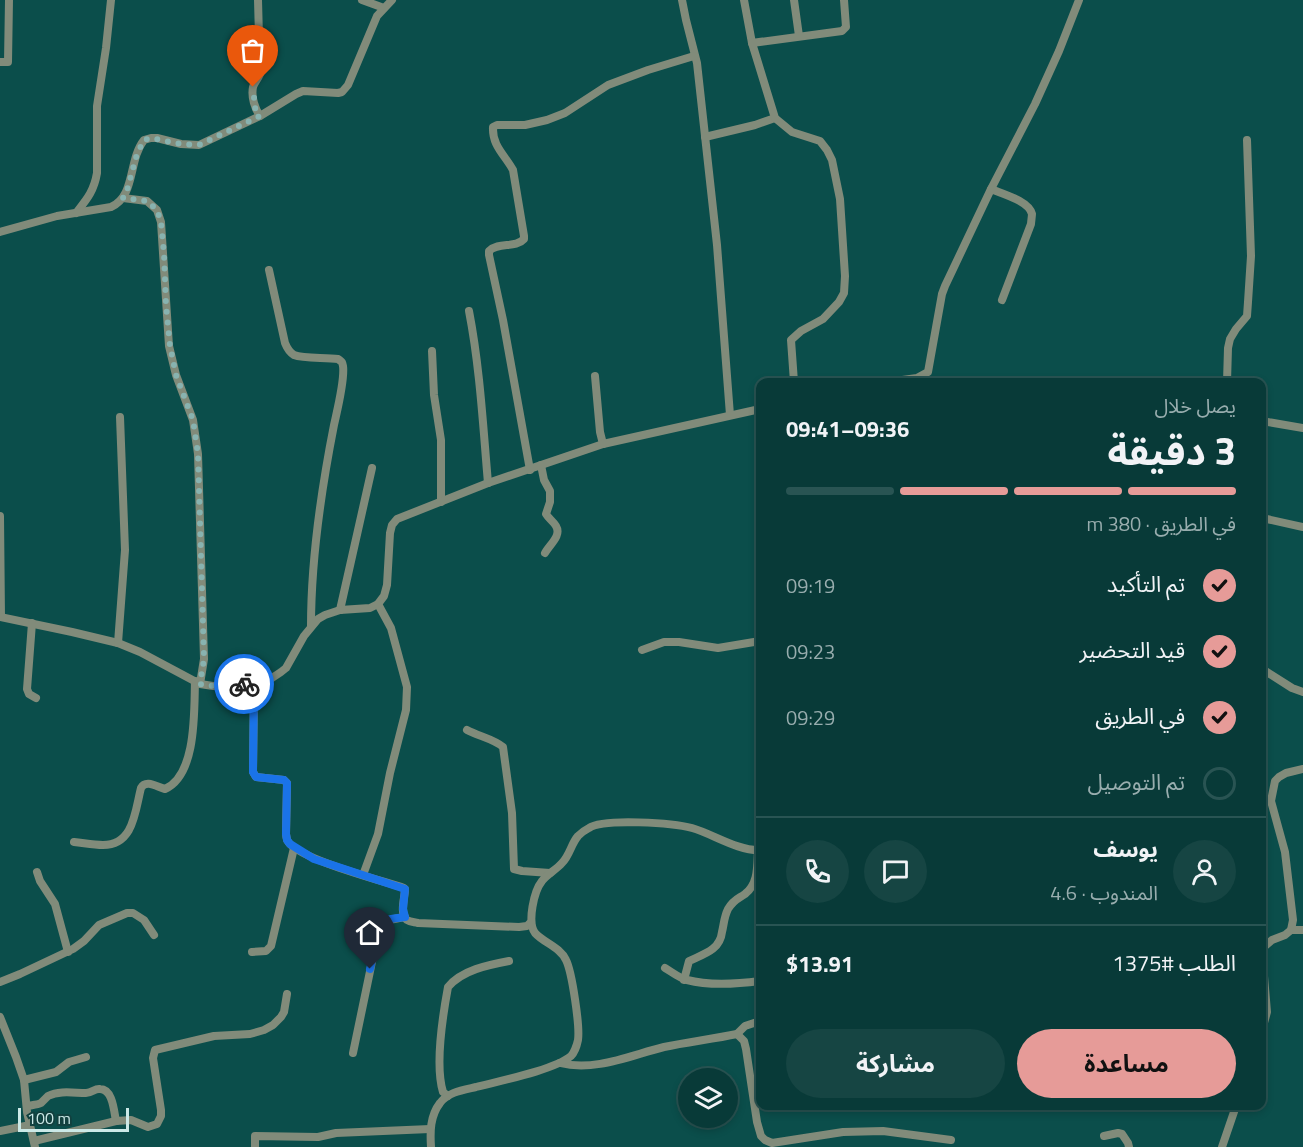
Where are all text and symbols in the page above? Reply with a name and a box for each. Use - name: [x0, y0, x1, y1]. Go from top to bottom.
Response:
- pin: [227, 25, 278, 87]
- icon: bag: [236, 34, 269, 67]
- text: يصل خلال: [1154, 390, 1236, 421]
- text: 09:36–09:41: [786, 412, 909, 446]
- text: 3 دقيقة: [1107, 421, 1236, 480]
- text: في الطريق · 380 m: [1086, 508, 1236, 539]
- text: تم التأكيد: [1107, 567, 1185, 601]
- icon: check: [1203, 569, 1236, 602]
- text: 09:19: [786, 570, 835, 601]
- text: قيد التحضير: [1079, 633, 1185, 667]
- icon: check: [1203, 635, 1236, 668]
- text: 09:23: [786, 636, 835, 667]
- courier: [214, 654, 274, 714]
- icon: bike: [228, 668, 261, 701]
- text: في الطريق: [1095, 699, 1185, 733]
- icon: check: [1203, 701, 1236, 734]
- text: 09:29: [786, 702, 835, 733]
- text: تم التوصيل: [1088, 765, 1185, 799]
- text: يوسف: [1093, 832, 1158, 866]
- button: phone: [786, 840, 849, 903]
- button: chat: [864, 840, 927, 903]
- button: person: [1173, 840, 1236, 903]
- text: المندوب · 4.6: [1050, 877, 1158, 908]
- pin: [344, 907, 395, 969]
- icon: home: [353, 916, 386, 949]
- text: الطلب #1375: [1112, 946, 1236, 980]
- text: $13.91: [786, 947, 853, 981]
- button: مشاركة: [786, 1029, 1005, 1098]
- button: مساعدة: [1017, 1029, 1236, 1098]
- map controls: [678, 1068, 738, 1128]
- button: layers: [678, 1068, 738, 1128]
- scale bar: [18, 1105, 129, 1132]
- text: 100 m: [27, 1106, 71, 1130]

